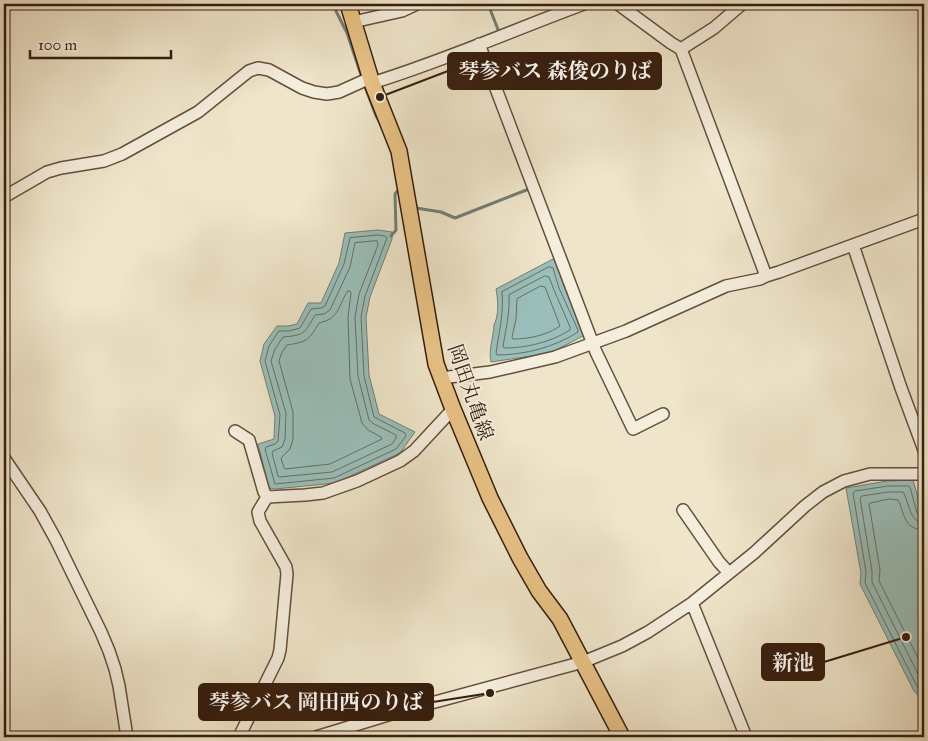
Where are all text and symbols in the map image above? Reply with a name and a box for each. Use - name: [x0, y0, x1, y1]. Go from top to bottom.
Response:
- scale bar: [30, 28, 171, 60]
- text: 100 m: [38, 36, 78, 54]
- callout: 琴参バス 森俊のりば: [448, 53, 661, 89]
- text: 琴参バス 森俊のりば: [458, 58, 652, 84]
- street label: 岡田丸亀線: [443, 341, 499, 443]
- callout: 新池: [762, 644, 824, 680]
- text: 新池: [772, 650, 814, 676]
- callout: 琴参バス 岡田西のりば: [199, 684, 433, 720]
- text: 琴参バス 岡田西のりば: [209, 689, 423, 715]

